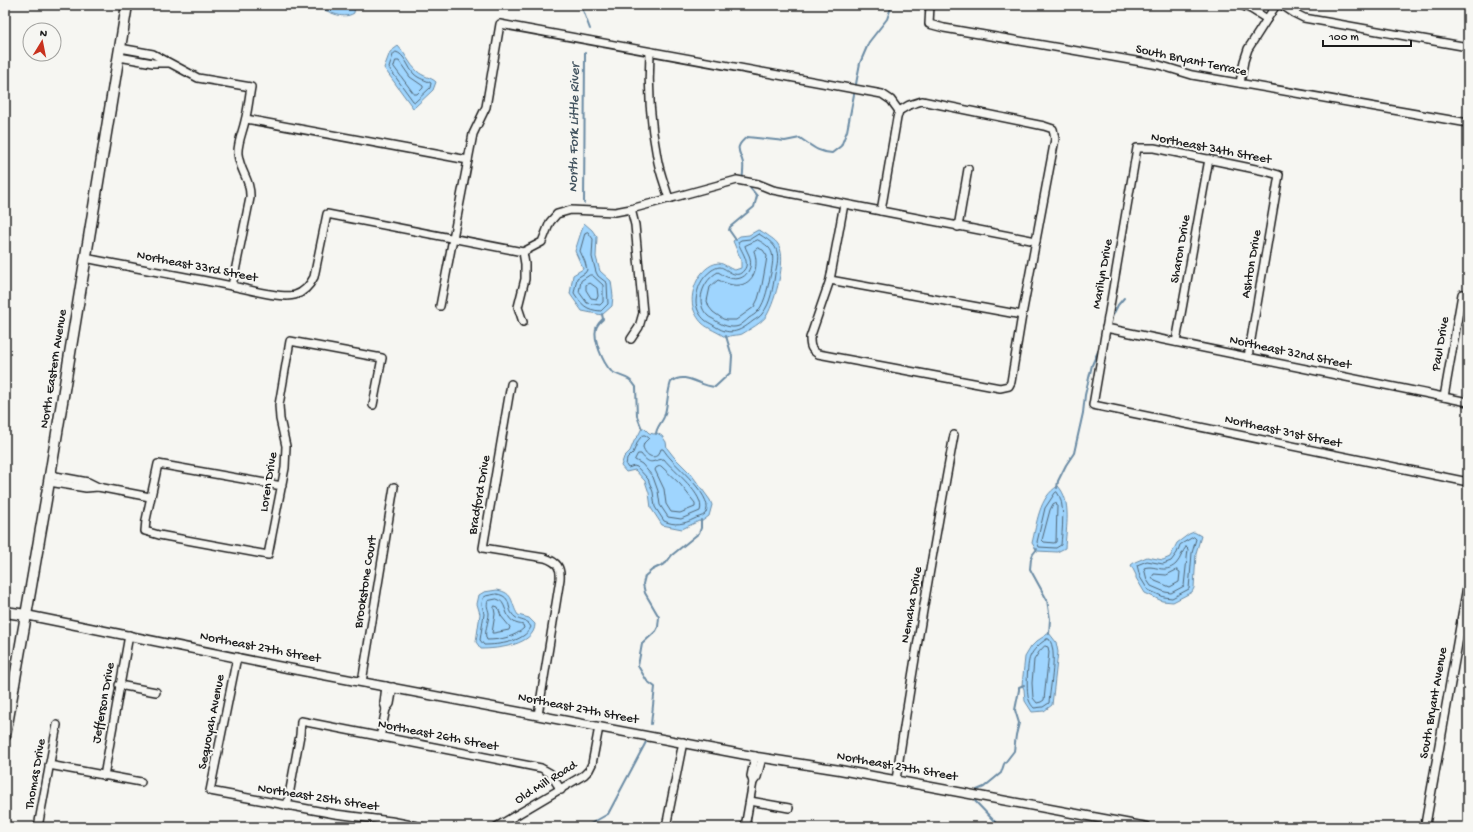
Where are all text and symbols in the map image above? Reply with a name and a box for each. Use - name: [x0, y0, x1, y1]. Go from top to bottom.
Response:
- north arrow: [22, 22, 62, 62]
- scale bar: [1323, 22, 1411, 48]
- text: N: [39, 28, 48, 41]
- text: 100 m: [1328, 31, 1359, 45]
- street label: South Bryant Terrace: [1134, 42, 1248, 80]
- water label: North Fork Little River: [565, 60, 585, 193]
- street label: Northeast 34th Street: [1150, 130, 1274, 168]
- street label: Sharon Drive: [1168, 213, 1194, 284]
- street label: Ashton Drive: [1239, 228, 1265, 299]
- street label: Marilyn Drive: [1089, 238, 1117, 310]
- street label: Northeast 33rd Street: [135, 248, 260, 286]
- street label: North Eastern Avenue: [37, 308, 71, 430]
- street label: Paul Drive: [1429, 315, 1453, 373]
- street label: Northeast 32nd Street: [1228, 333, 1354, 374]
- street label: Northeast 31st Street: [1223, 412, 1344, 452]
- street label: Loren Drive: [257, 451, 281, 513]
- street label: Bradford Drive: [465, 454, 494, 537]
- street label: Brookstone Court: [351, 533, 381, 630]
- street label: Nemaha Drive: [898, 565, 926, 644]
- street label: Northeast 27th Street: [198, 629, 323, 667]
- street label: South Bryant Avenue: [1417, 646, 1451, 760]
- street label: Jefferson Drive: [89, 661, 119, 745]
- street label: Sequoyah Avenue: [195, 673, 229, 771]
- street label: Northeast 27th Street: [516, 690, 641, 728]
- street label: Northeast 26th Street: [377, 717, 501, 755]
- street label: Thomas Drive: [22, 737, 50, 811]
- street label: Northeast 27th Street: [835, 749, 960, 785]
- street label: Old Mill Road: [512, 757, 581, 808]
- street label: Northeast 25th Street: [256, 781, 381, 815]

